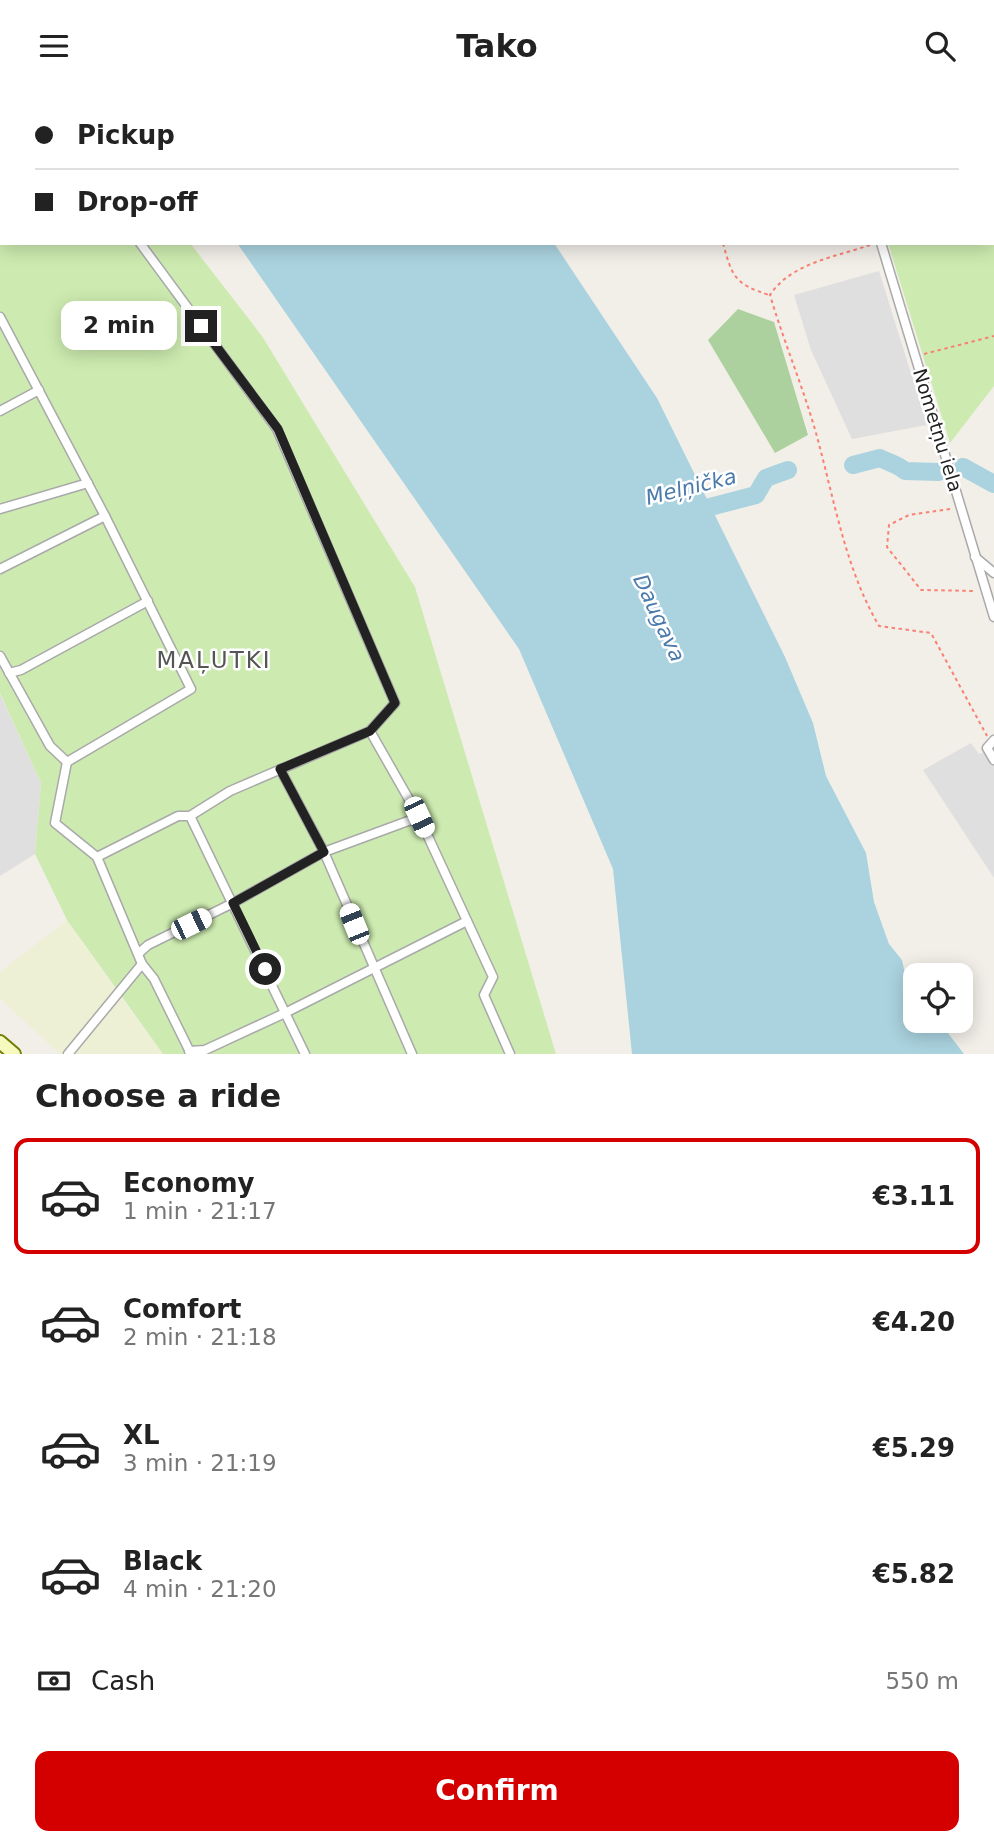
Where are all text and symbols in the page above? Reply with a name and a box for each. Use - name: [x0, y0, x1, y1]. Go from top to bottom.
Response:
- icon: menu: [35, 27, 73, 65]
- text: Tako: [456, 27, 538, 65]
- icon: search: [921, 27, 959, 65]
- text: Pickup: [77, 120, 175, 150]
- text: Drop-off: [77, 187, 198, 217]
- callout: 2 min: [61, 301, 176, 351]
- route end: [185, 310, 217, 342]
- text: 2 min: [83, 312, 155, 338]
- street label: Nometņu iela: [908, 366, 967, 494]
- water label: Meļņička: [643, 464, 739, 510]
- water label: Daugava: [628, 570, 690, 666]
- district label: MAĻUTKI: [156, 647, 272, 674]
- car: [401, 794, 438, 840]
- car: [337, 901, 372, 947]
- car: [168, 905, 215, 943]
- route start: [249, 953, 281, 985]
- map controls: [903, 963, 973, 1033]
- button: locate: [903, 963, 973, 1033]
- text: Choose a ride: [35, 1077, 281, 1115]
- icon: car: [39, 1165, 102, 1228]
- text: Economy: [123, 1168, 254, 1198]
- text: €3.11: [873, 1181, 955, 1211]
- text: 1 min · 21:17: [123, 1198, 277, 1224]
- icon: car: [39, 1291, 102, 1354]
- text: Comfort: [123, 1294, 241, 1324]
- text: €4.20: [873, 1307, 955, 1337]
- text: 2 min · 21:18: [123, 1324, 277, 1350]
- icon: car: [39, 1417, 102, 1480]
- text: XL: [123, 1420, 160, 1450]
- text: €5.29: [873, 1433, 955, 1463]
- text: 3 min · 21:19: [123, 1450, 277, 1476]
- icon: car: [39, 1543, 102, 1606]
- text: Black: [123, 1546, 202, 1576]
- text: €5.82: [873, 1559, 955, 1589]
- text: 4 min · 21:20: [123, 1576, 277, 1602]
- icon: cash: [35, 1662, 73, 1700]
- text: Cash: [91, 1666, 155, 1696]
- text: 550 m: [885, 1668, 959, 1694]
- button: Confirm: [35, 1751, 959, 1831]

